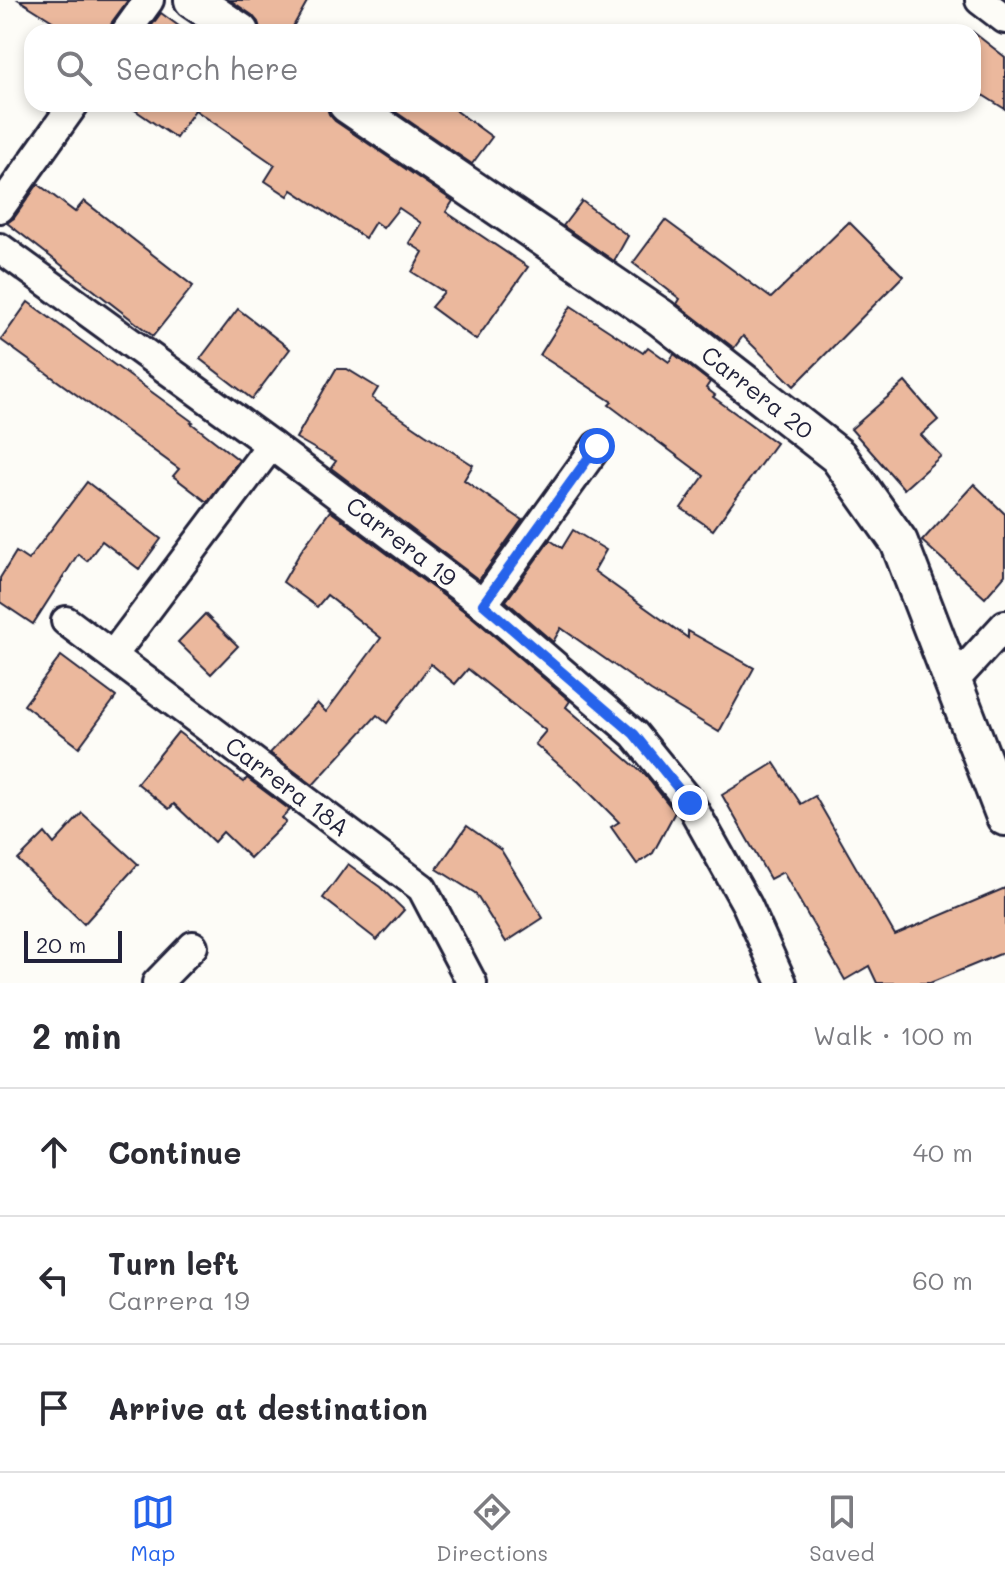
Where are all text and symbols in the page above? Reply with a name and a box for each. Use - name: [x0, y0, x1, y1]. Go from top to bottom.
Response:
- search box: [24, 24, 981, 112]
- icon: search: [52, 46, 96, 90]
- text: Search here: [116, 48, 299, 88]
- street label: Carrera 20: [696, 338, 820, 445]
- route start: [579, 428, 615, 464]
- street label: Carrera 19: [340, 489, 463, 592]
- street label: Carrera 18A: [220, 729, 356, 843]
- route end: [672, 785, 708, 821]
- scale bar: [24, 927, 122, 963]
- text: 20 m: [36, 930, 86, 959]
- text: 2 min: [32, 1013, 121, 1058]
- text: Walk · 100 m: [813, 1018, 973, 1052]
- icon: ahead: [32, 1130, 76, 1174]
- text: Continue: [108, 1132, 241, 1172]
- text: 40 m: [913, 1135, 973, 1169]
- text: Turn left: [108, 1243, 239, 1283]
- icon: left: [32, 1258, 76, 1302]
- text: 60 m: [912, 1263, 973, 1297]
- text: Carrera 19: [108, 1283, 250, 1317]
- icon: arrive: [32, 1386, 76, 1430]
- text: Arrive at destination: [108, 1388, 428, 1428]
- tab: Map: [131, 1490, 175, 1567]
- tab: Directions: [436, 1490, 548, 1567]
- tab: Saved: [809, 1490, 874, 1567]

